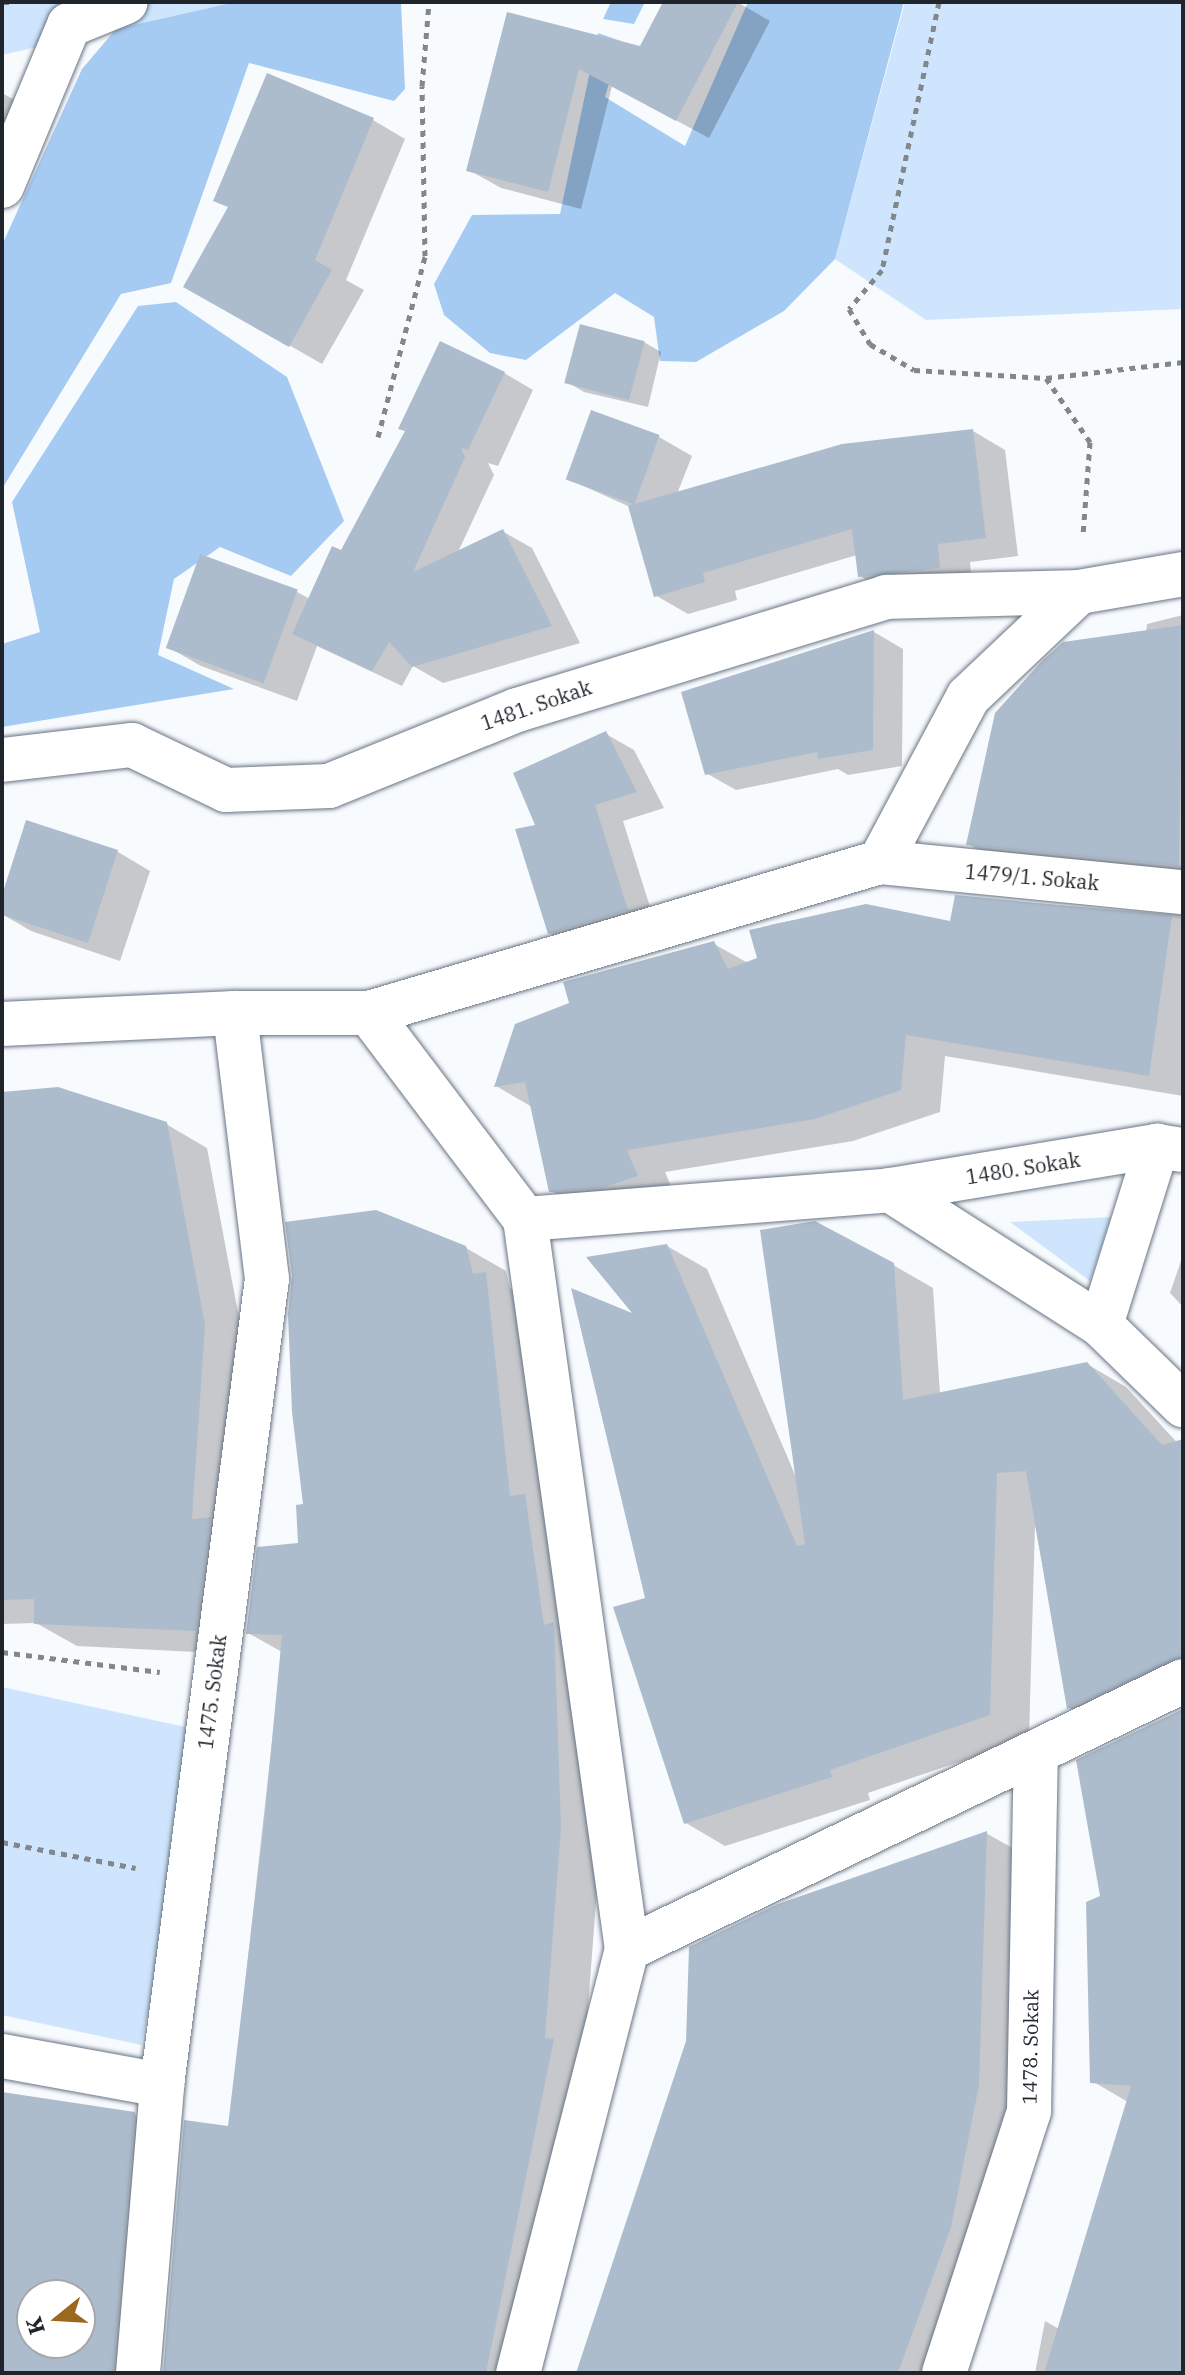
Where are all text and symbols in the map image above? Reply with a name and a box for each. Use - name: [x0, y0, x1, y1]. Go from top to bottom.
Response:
- street label: 1481. Sokak: [478, 675, 594, 735]
- street label: 1479/1. Sokak: [964, 859, 1100, 895]
- street label: 1480. Sokak: [964, 1147, 1082, 1189]
- street label: 1475. Sokak: [193, 1633, 231, 1751]
- street label: 1478. Sokak: [1017, 1989, 1043, 2105]
- north arrow: [16, 2279, 96, 2359]
- text: K: [18, 2313, 51, 2338]

